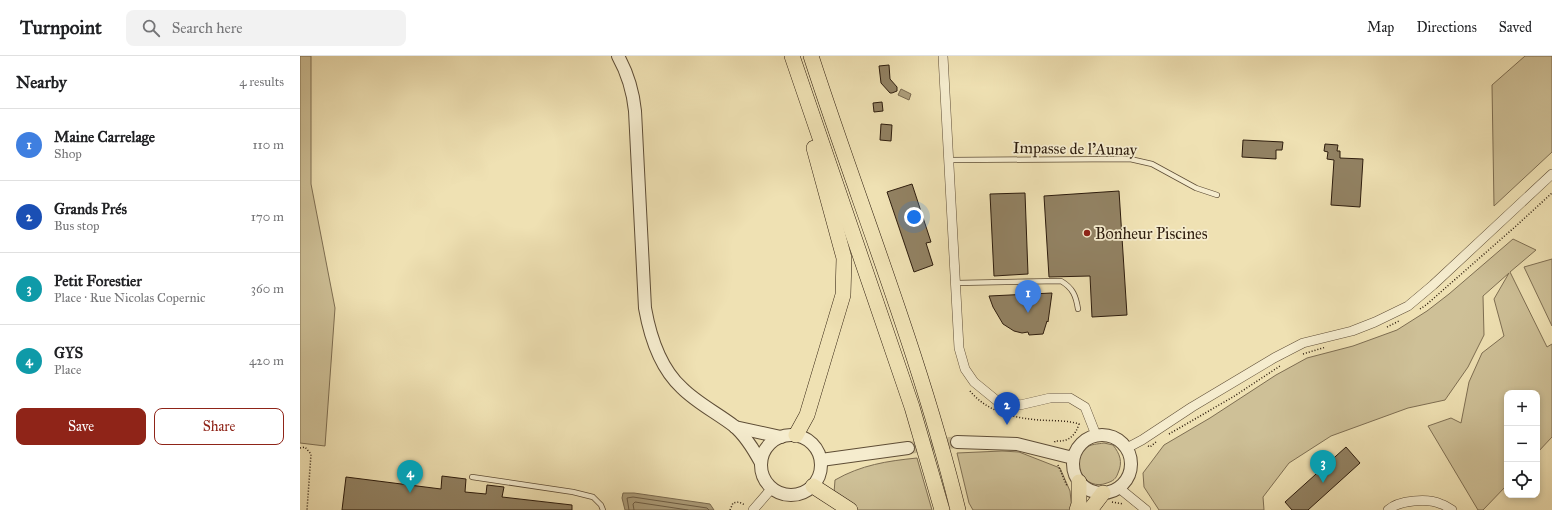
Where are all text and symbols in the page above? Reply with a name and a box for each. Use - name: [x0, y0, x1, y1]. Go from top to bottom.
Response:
- search box: [126, 10, 406, 46]
- text: Turnpoint: [20, 16, 102, 39]
- icon: search: [140, 17, 162, 39]
- text: Search here: [172, 19, 243, 37]
- text: Map: [1367, 19, 1394, 36]
- text: Directions: [1416, 19, 1477, 36]
- text: Saved: [1499, 19, 1532, 36]
- text: Nearby: [16, 72, 67, 93]
- text: 4 results: [239, 74, 284, 90]
- text: Maine Carrelage: [54, 128, 155, 146]
- text: 1: [26, 137, 32, 153]
- text: 110 m: [252, 137, 284, 153]
- street label: Impasse de l'Aunay: [1013, 138, 1138, 159]
- text: Shop: [54, 146, 82, 162]
- text: Grands Prés: [54, 200, 127, 218]
- your location: [904, 207, 924, 227]
- text: 2: [26, 209, 32, 225]
- text: 170 m: [251, 209, 284, 225]
- text: Bus stop: [54, 218, 100, 234]
- place label: Bonheur Piscines: [1095, 224, 1208, 243]
- marker: Bonheur Piscines: [1082, 228, 1092, 238]
- text: Petit Forestier: [54, 272, 142, 290]
- pin: 1: [1015, 280, 1041, 313]
- text: 3: [26, 281, 32, 297]
- text: 360 m: [251, 281, 284, 297]
- text: Place · Rue Nicolas Copernic: [54, 290, 205, 306]
- text: GYS: [54, 344, 83, 362]
- text: 4: [25, 353, 33, 369]
- text: 420 m: [249, 353, 284, 369]
- text: Place: [54, 362, 81, 378]
- map controls: [1504, 390, 1540, 498]
- button: +: [1504, 390, 1540, 426]
- pin: 2: [994, 392, 1020, 425]
- button: Save: [16, 408, 146, 445]
- button: Share: [154, 408, 284, 445]
- button: −: [1504, 426, 1540, 462]
- pin: 3: [1310, 450, 1336, 483]
- pin: 4: [397, 460, 423, 493]
- button: locate: [1504, 462, 1540, 498]

